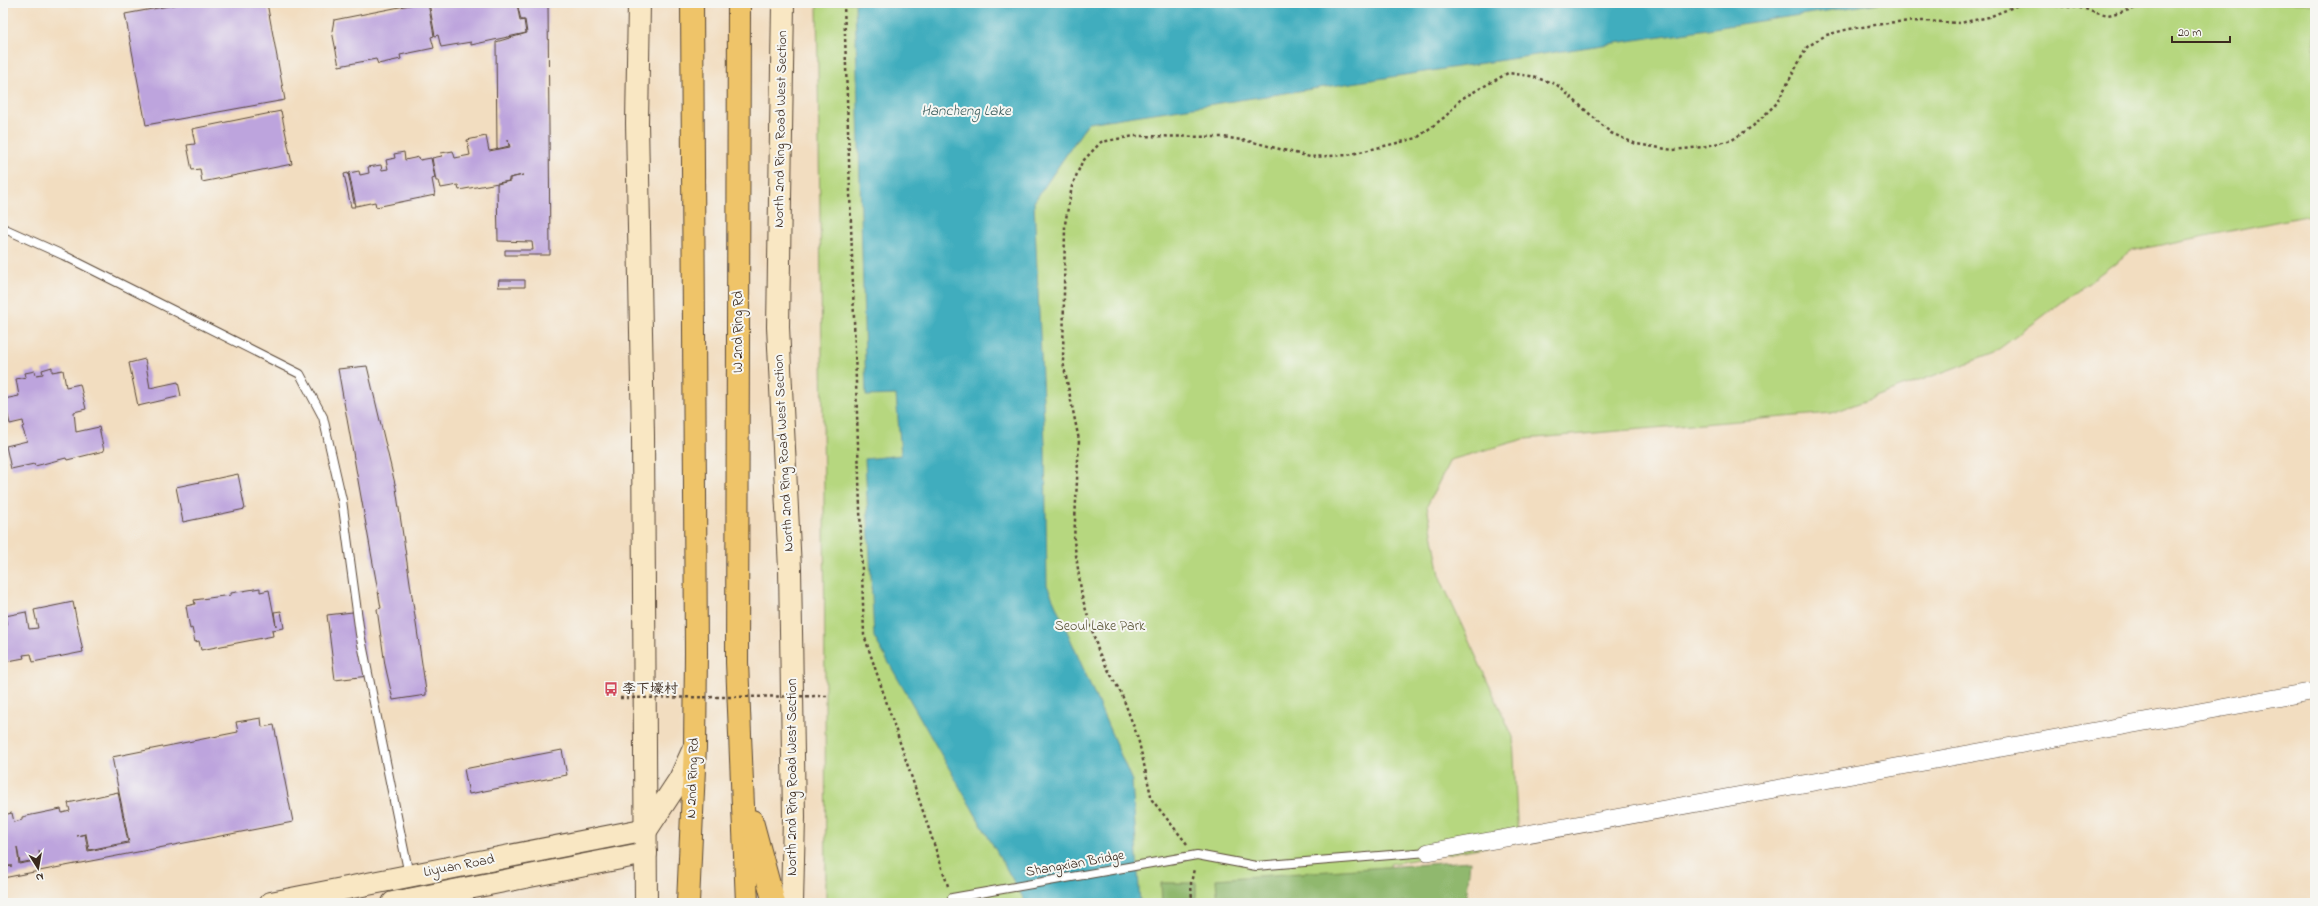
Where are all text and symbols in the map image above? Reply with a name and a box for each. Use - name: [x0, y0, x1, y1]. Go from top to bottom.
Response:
- scale bar: [2172, 18, 2230, 44]
- text: 20 m: [2178, 24, 2201, 42]
- street label: North 2nd Ring Road West Section: [769, 30, 794, 228]
- water label: Hancheng Lake: [921, 100, 1012, 123]
- street label: W 2nd Ring Rd: [728, 291, 750, 373]
- street label: North 2nd Ring Road West Section: [768, 354, 801, 552]
- park label: Seoul Lake Park: [1055, 616, 1146, 637]
- street label: North 2nd Ring Road West Section: [782, 678, 804, 876]
- place label: 李下壕村: [622, 679, 678, 700]
- bus stop icon: 李下壕村: [603, 681, 619, 697]
- street label: N 2nd Ring Rd: [681, 737, 706, 819]
- street label: Shangxian Bridge: [1024, 845, 1127, 884]
- north arrow: [18, 848, 58, 888]
- street label: Liyuan Road: [422, 849, 497, 884]
- text: N: [35, 868, 45, 885]

